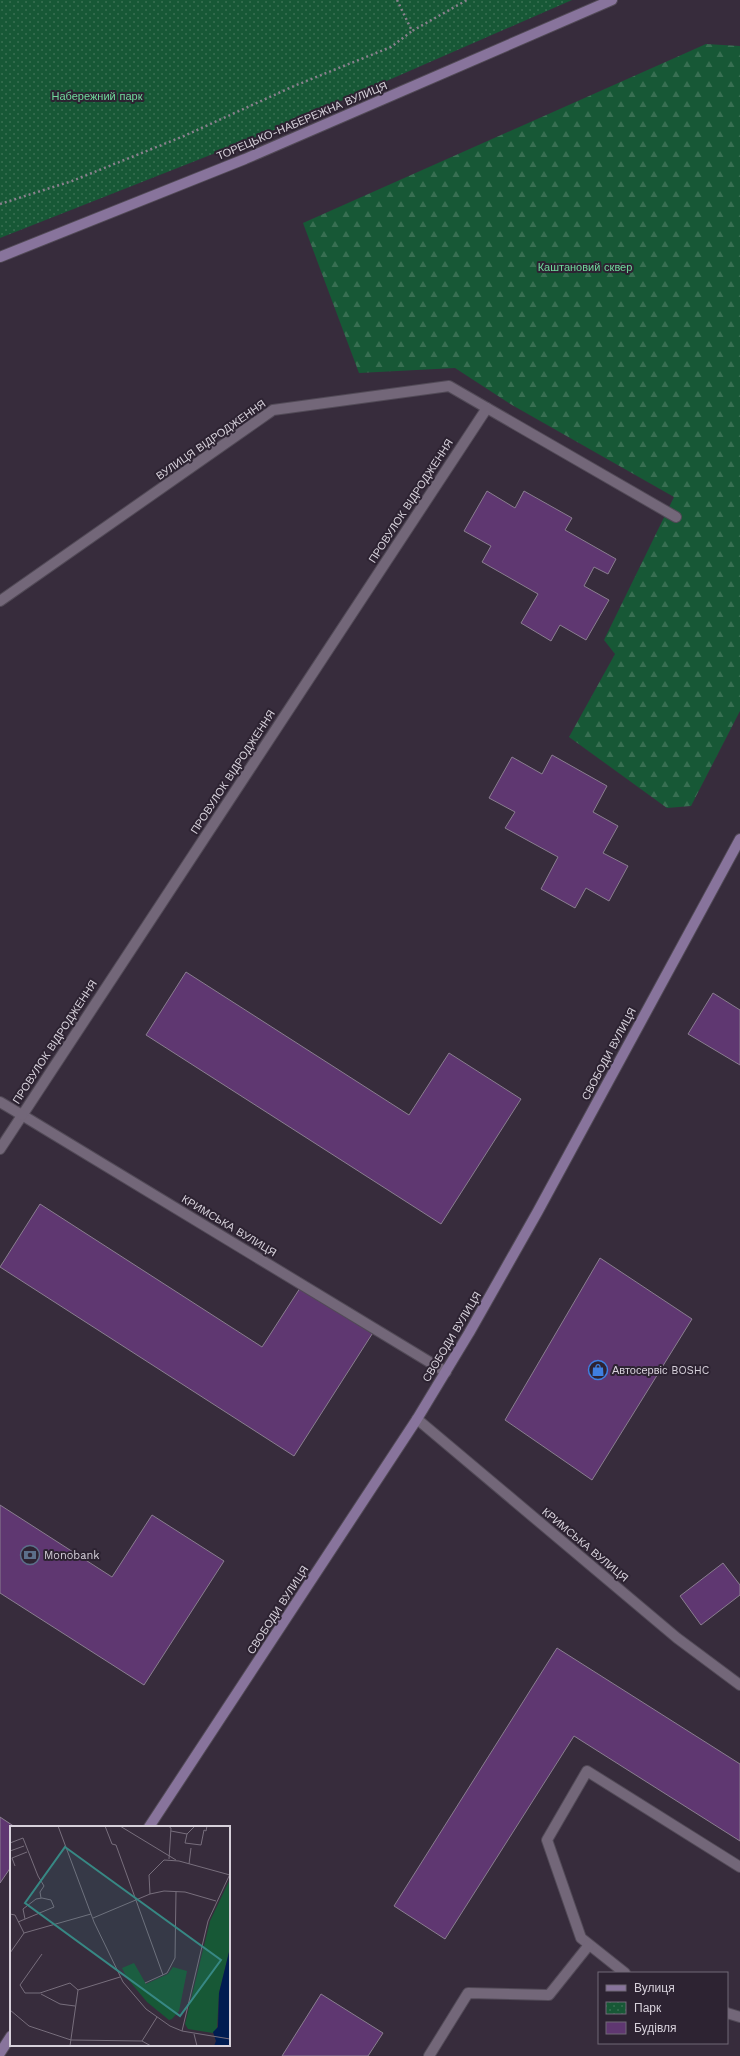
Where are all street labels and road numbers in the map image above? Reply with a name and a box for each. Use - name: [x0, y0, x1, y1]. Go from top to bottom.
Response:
- street label: ТОРЕЦЬКО-НАБЕРЕЖНА ВУЛИЦЯ: [215, 79, 389, 163]
- street label: ВУЛИЦЯ ВІДРОДЖЕННЯ: [154, 397, 268, 483]
- street label: ПРОВУЛОК ВІДРОДЖЕННЯ: [366, 437, 456, 565]
- street label: ПРОВУЛОК ВІДРОДЖЕННЯ: [188, 708, 278, 836]
- street label: ПРОВУЛОК ВІДРОДЖЕННЯ: [10, 978, 100, 1106]
- street label: СВОБОДИ ВУЛИЦЯ: [579, 1006, 639, 1102]
- street label: КРИМСЬКА ВУЛИЦЯ: [179, 1193, 279, 1259]
- street label: СВОБОДИ ВУЛИЦЯ: [420, 1290, 484, 1384]
- street label: КРИМСЬКА ВУЛИЦЯ: [539, 1505, 631, 1585]
- street label: СВОБОДИ ВУЛИЦЯ: [245, 1563, 311, 1657]

